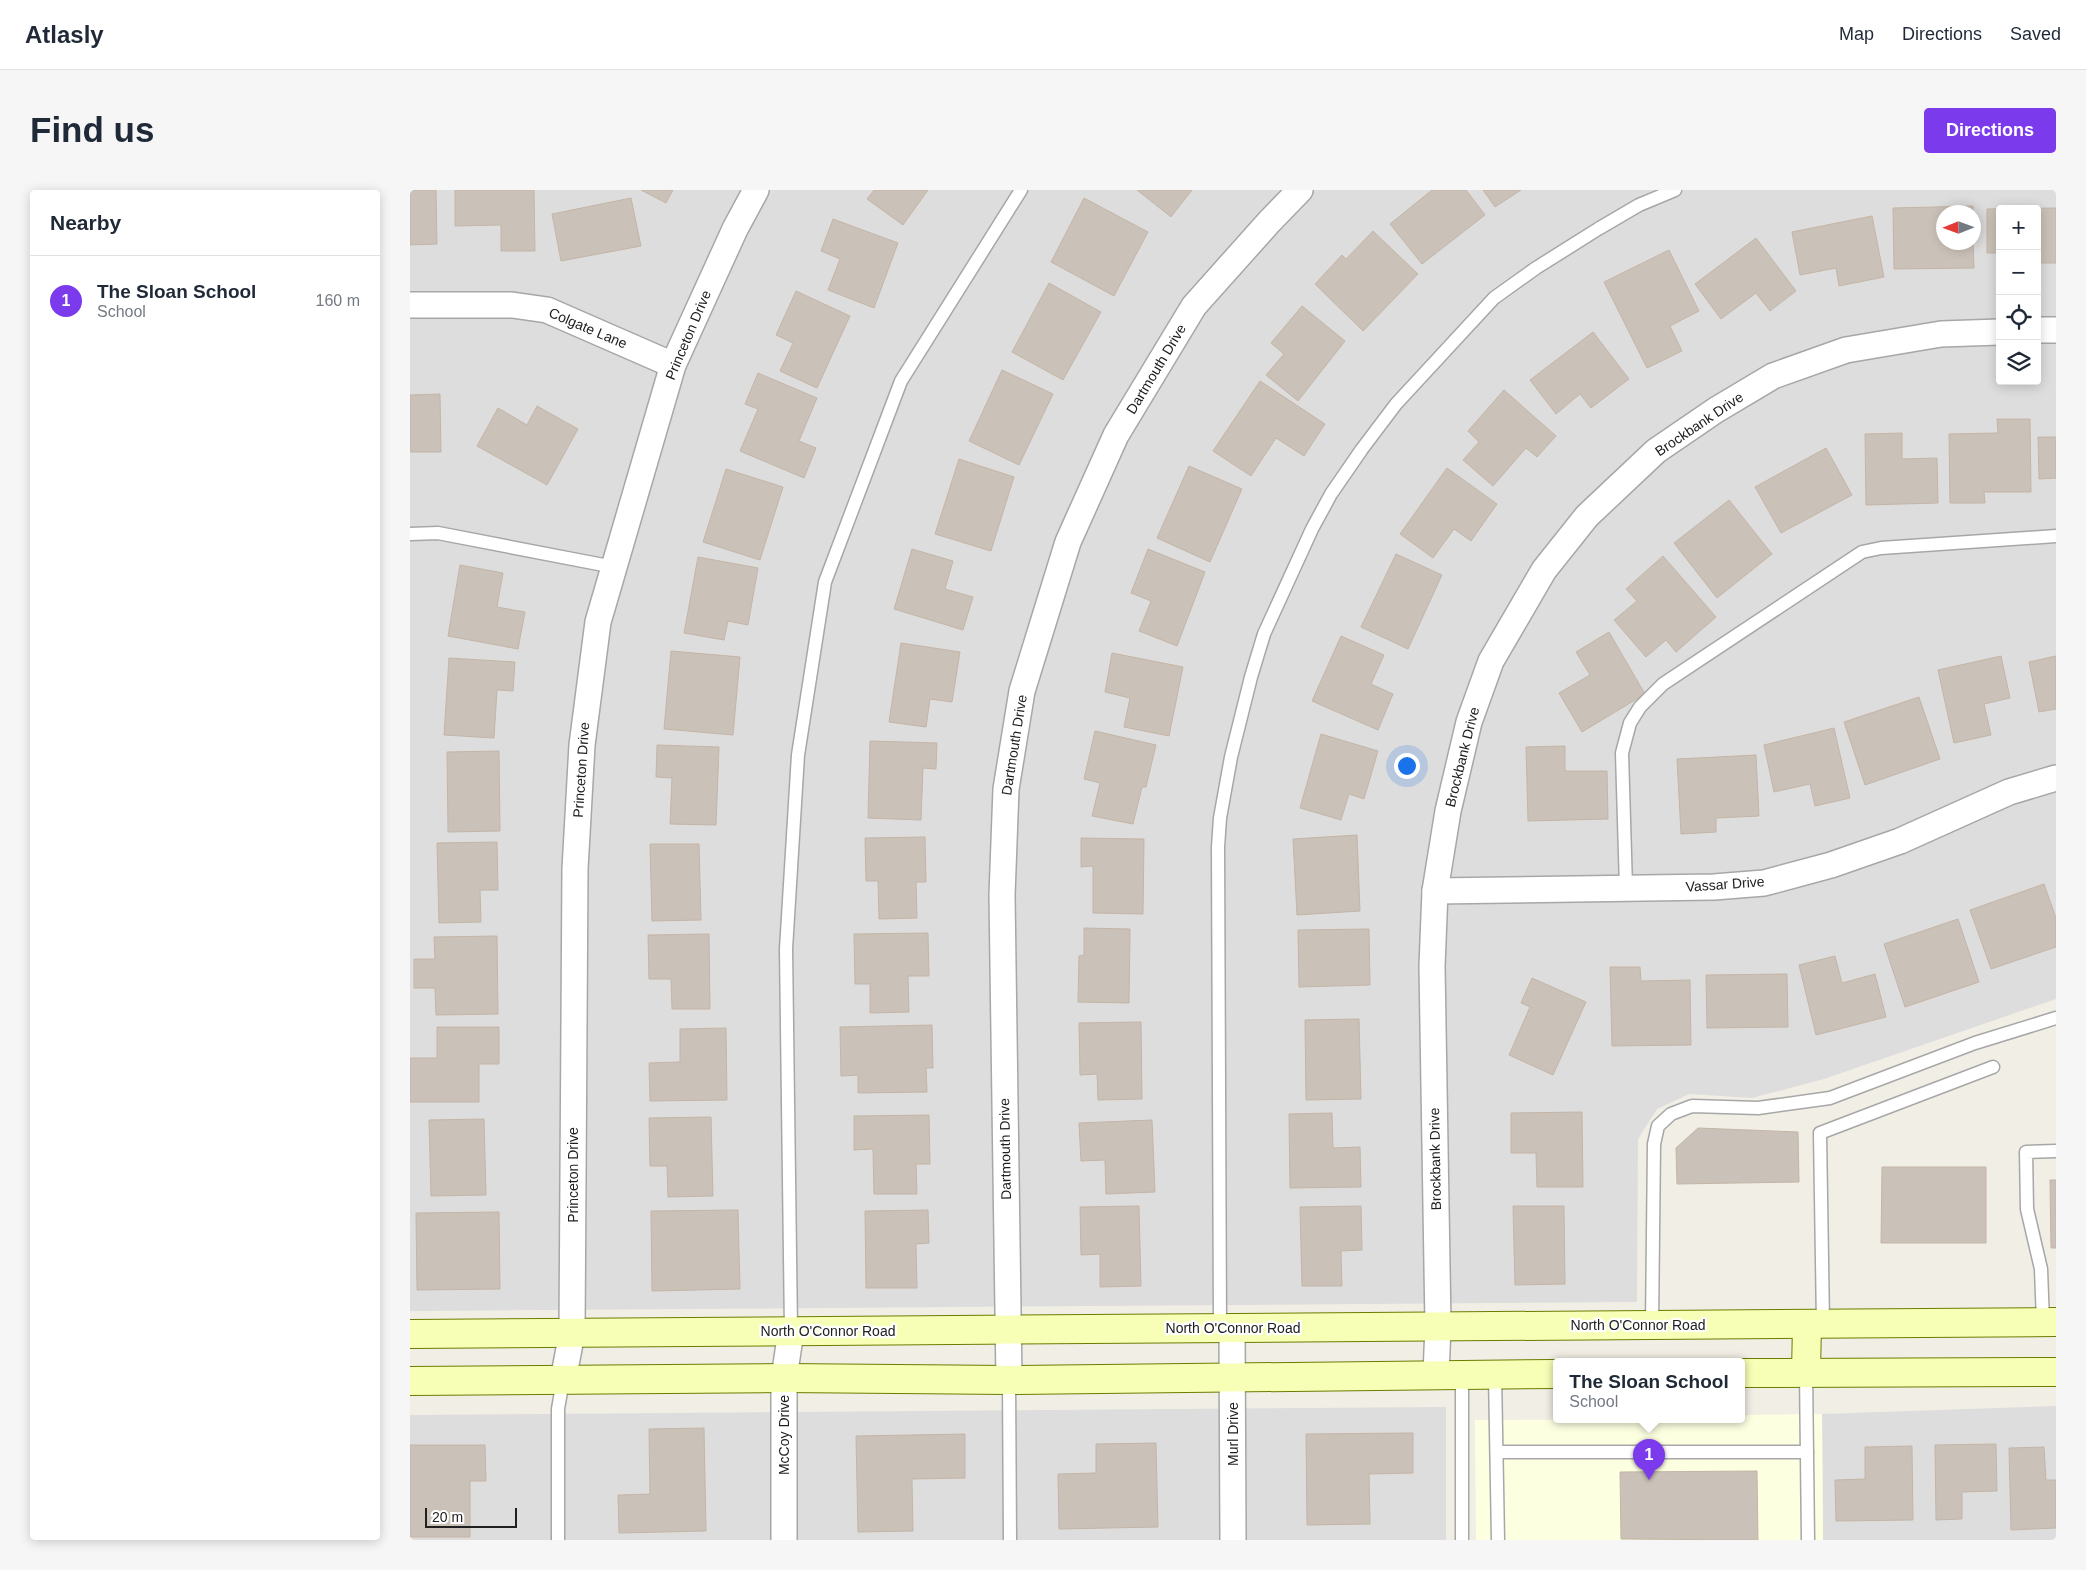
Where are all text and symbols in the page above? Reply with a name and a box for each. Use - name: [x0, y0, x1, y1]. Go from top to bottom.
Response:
- text: Atlasly: [25, 21, 104, 48]
- text: Map: [1839, 24, 1874, 44]
- text: Directions: [1902, 24, 1982, 44]
- text: Saved: [2010, 24, 2061, 44]
- button: Directions: [1924, 108, 2056, 153]
- text: Find us: [30, 110, 154, 149]
- north arrow: [1936, 205, 1981, 250]
- map controls: [1996, 205, 2041, 385]
- button: +: [1996, 205, 2041, 250]
- text: Nearby: [50, 211, 121, 234]
- button: −: [1996, 250, 2041, 295]
- text: The Sloan School: [97, 281, 256, 302]
- street label: Princeton Drive: [662, 288, 714, 382]
- text: 1: [62, 292, 70, 309]
- text: 160 m: [316, 292, 360, 309]
- button: locate: [1996, 295, 2041, 340]
- text: School: [97, 303, 146, 320]
- street label: Colgate Lane: [547, 304, 630, 352]
- street label: Dartmouth Drive: [1123, 321, 1189, 417]
- button: layers: [1996, 340, 2041, 385]
- street label: Brockbank Drive: [1652, 389, 1746, 459]
- street label: Dartmouth Drive: [998, 693, 1030, 797]
- street label: Brockbank Drive: [1442, 705, 1482, 809]
- street label: Princeton Drive: [570, 721, 592, 818]
- your location: [1394, 753, 1420, 779]
- street label: Vassar Drive: [1685, 873, 1765, 895]
- street label: Dartmouth Drive: [996, 1098, 1014, 1200]
- street label: Brockbank Drive: [1426, 1107, 1444, 1210]
- street label: Princeton Drive: [565, 1127, 581, 1223]
- street label: North O'Connor Road: [1571, 1317, 1705, 1333]
- street label: North O'Connor Road: [1166, 1320, 1300, 1336]
- street label: North O'Connor Road: [761, 1323, 895, 1339]
- popup: [1553, 1358, 1745, 1423]
- text: The Sloan School: [1569, 1371, 1729, 1392]
- text: School: [1569, 1393, 1618, 1410]
- street label: McCoy Drive: [776, 1395, 792, 1475]
- street label: Murl Drive: [1225, 1402, 1241, 1466]
- pin: 1: [1633, 1439, 1665, 1480]
- scale bar: [425, 1505, 518, 1528]
- text: 20 m: [432, 1509, 463, 1525]

